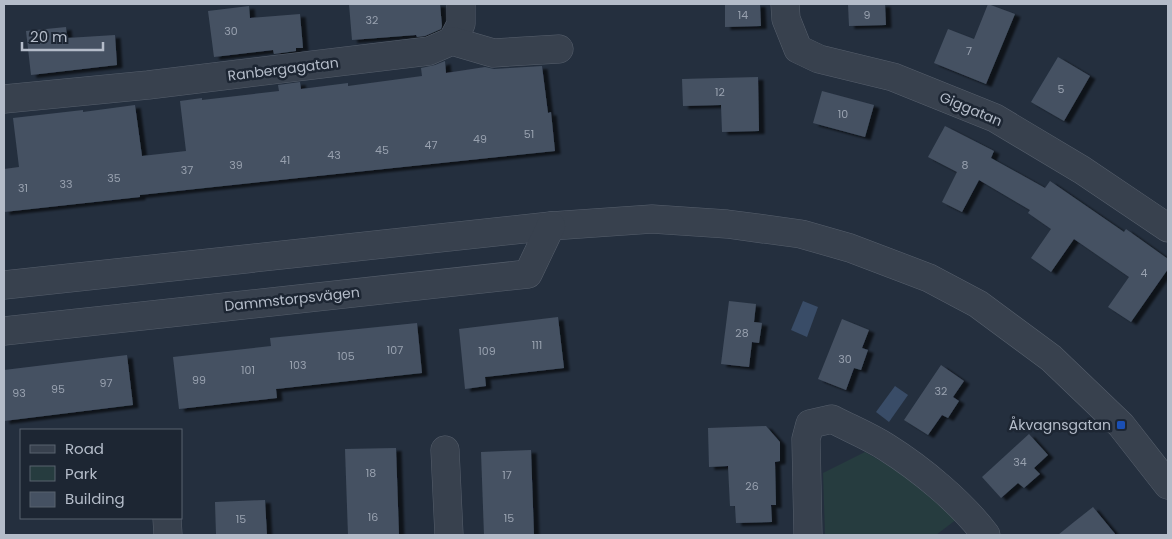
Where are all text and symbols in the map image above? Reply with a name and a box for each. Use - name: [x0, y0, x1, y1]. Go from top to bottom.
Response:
- house number: 14: [738, 7, 748, 23]
- house number: 9: [864, 7, 871, 23]
- house number: 32: [366, 12, 378, 28]
- scale bar: [22, 20, 104, 52]
- house number: 30: [224, 23, 238, 39]
- text: 20 m: [30, 26, 68, 47]
- house number: 7: [966, 43, 972, 59]
- street label: Ranbergagatan: [226, 52, 340, 86]
- house number: 5: [1058, 81, 1065, 97]
- house number: 12: [715, 84, 725, 100]
- street label: Giggatan: [937, 87, 1005, 131]
- house number: 10: [838, 106, 848, 122]
- house number: 51: [524, 126, 534, 142]
- house number: 49: [473, 131, 487, 147]
- house number: 47: [425, 137, 437, 153]
- house number: 45: [375, 142, 389, 158]
- house number: 43: [327, 147, 341, 163]
- house number: 41: [280, 152, 290, 168]
- house number: 39: [229, 157, 243, 173]
- house number: 8: [962, 157, 969, 173]
- house number: 37: [181, 162, 193, 178]
- house number: 35: [107, 170, 121, 186]
- house number: 33: [60, 176, 72, 192]
- house number: 31: [18, 180, 28, 196]
- house number: 4: [1141, 265, 1148, 281]
- street label: Dammstorpsvägen: [223, 282, 361, 316]
- house number: 28: [735, 325, 749, 341]
- house number: 111: [532, 337, 542, 353]
- house number: 107: [387, 342, 403, 358]
- house number: 109: [478, 343, 496, 359]
- house number: 105: [337, 348, 355, 364]
- house number: 30: [838, 351, 852, 367]
- house number: 103: [290, 357, 306, 373]
- house number: 101: [241, 362, 255, 378]
- house number: 99: [192, 372, 206, 388]
- house number: 97: [100, 375, 112, 391]
- house number: 95: [51, 381, 65, 397]
- house number: 32: [935, 383, 947, 399]
- house number: 93: [12, 385, 26, 401]
- place label: Åkvagnsgatan: [1009, 415, 1111, 435]
- marker: Åkvagnsgatan: [1115, 419, 1127, 431]
- legend: [20, 429, 182, 519]
- text: Road: [65, 438, 104, 459]
- house number: 34: [1013, 454, 1027, 470]
- text: Park: [65, 463, 97, 484]
- house number: 18: [366, 465, 376, 481]
- house number: 17: [502, 467, 512, 483]
- house number: 26: [745, 478, 759, 494]
- text: Building: [65, 488, 125, 509]
- house number: 16: [368, 509, 378, 525]
- house number: 15: [504, 510, 514, 526]
- house number: 15: [236, 511, 246, 527]

